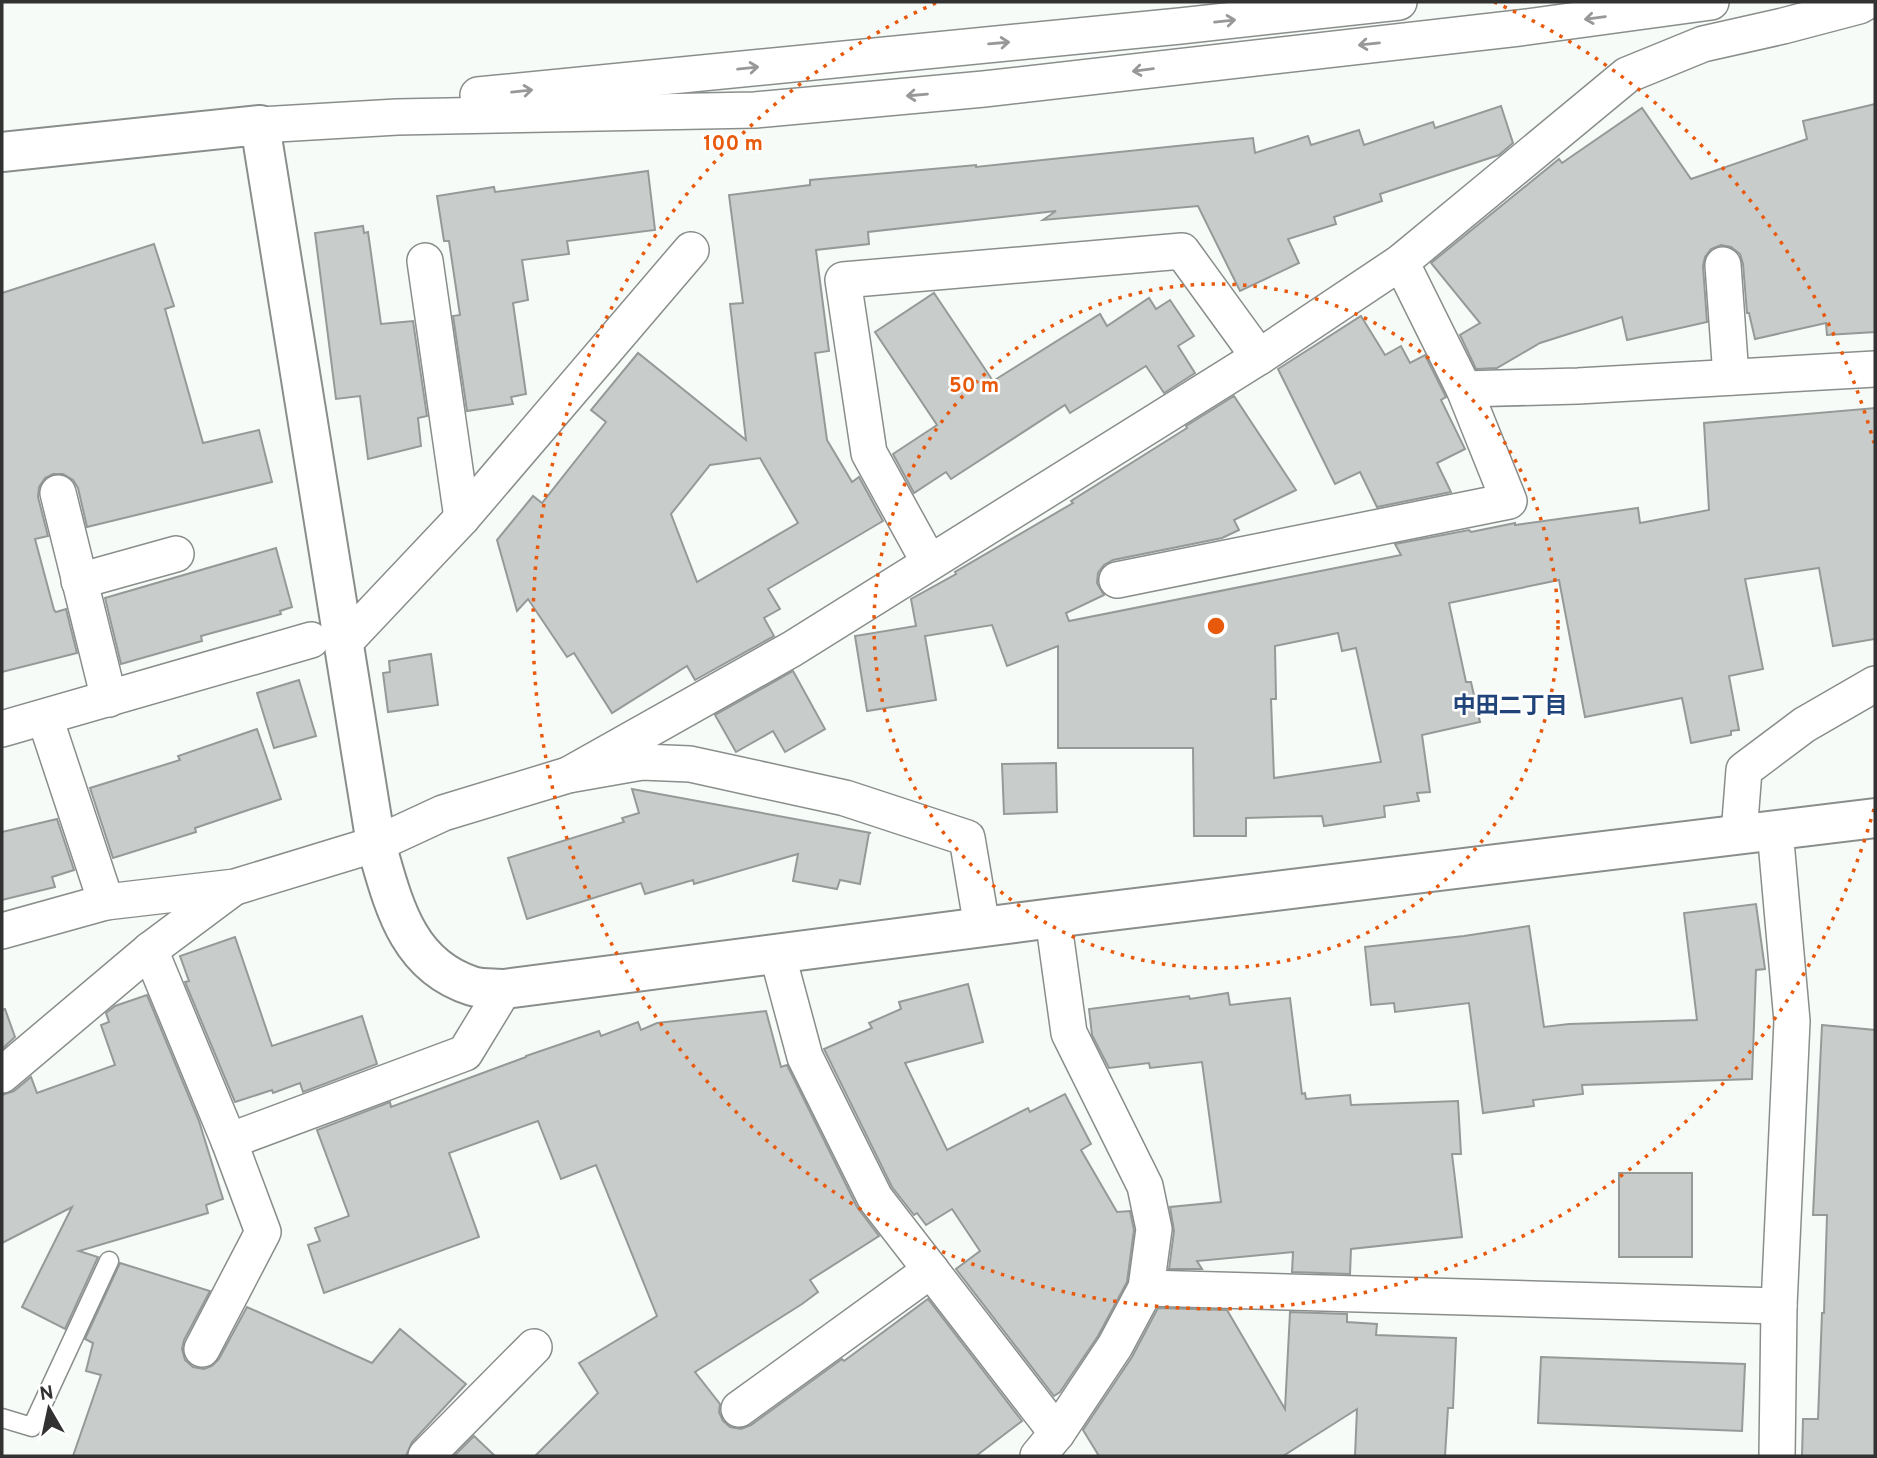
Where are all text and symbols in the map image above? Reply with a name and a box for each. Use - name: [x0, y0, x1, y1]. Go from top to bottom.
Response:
- one-way arrow: [1584, 11, 1607, 24]
- one-way arrow: [1214, 14, 1236, 27]
- one-way arrow: [987, 36, 1010, 49]
- one-way arrow: [1358, 38, 1381, 51]
- one-way arrow: [736, 61, 759, 74]
- one-way arrow: [1132, 64, 1155, 77]
- one-way arrow: [510, 84, 533, 97]
- one-way arrow: [906, 89, 929, 102]
- text: 100 m: [703, 131, 763, 158]
- text: 50 m: [949, 373, 999, 400]
- centre of rings: [1204, 614, 1228, 638]
- district label: 中田二丁目: [1453, 693, 1568, 722]
- north arrow: [14, 1374, 84, 1444]
- text: N: [38, 1381, 55, 1407]

